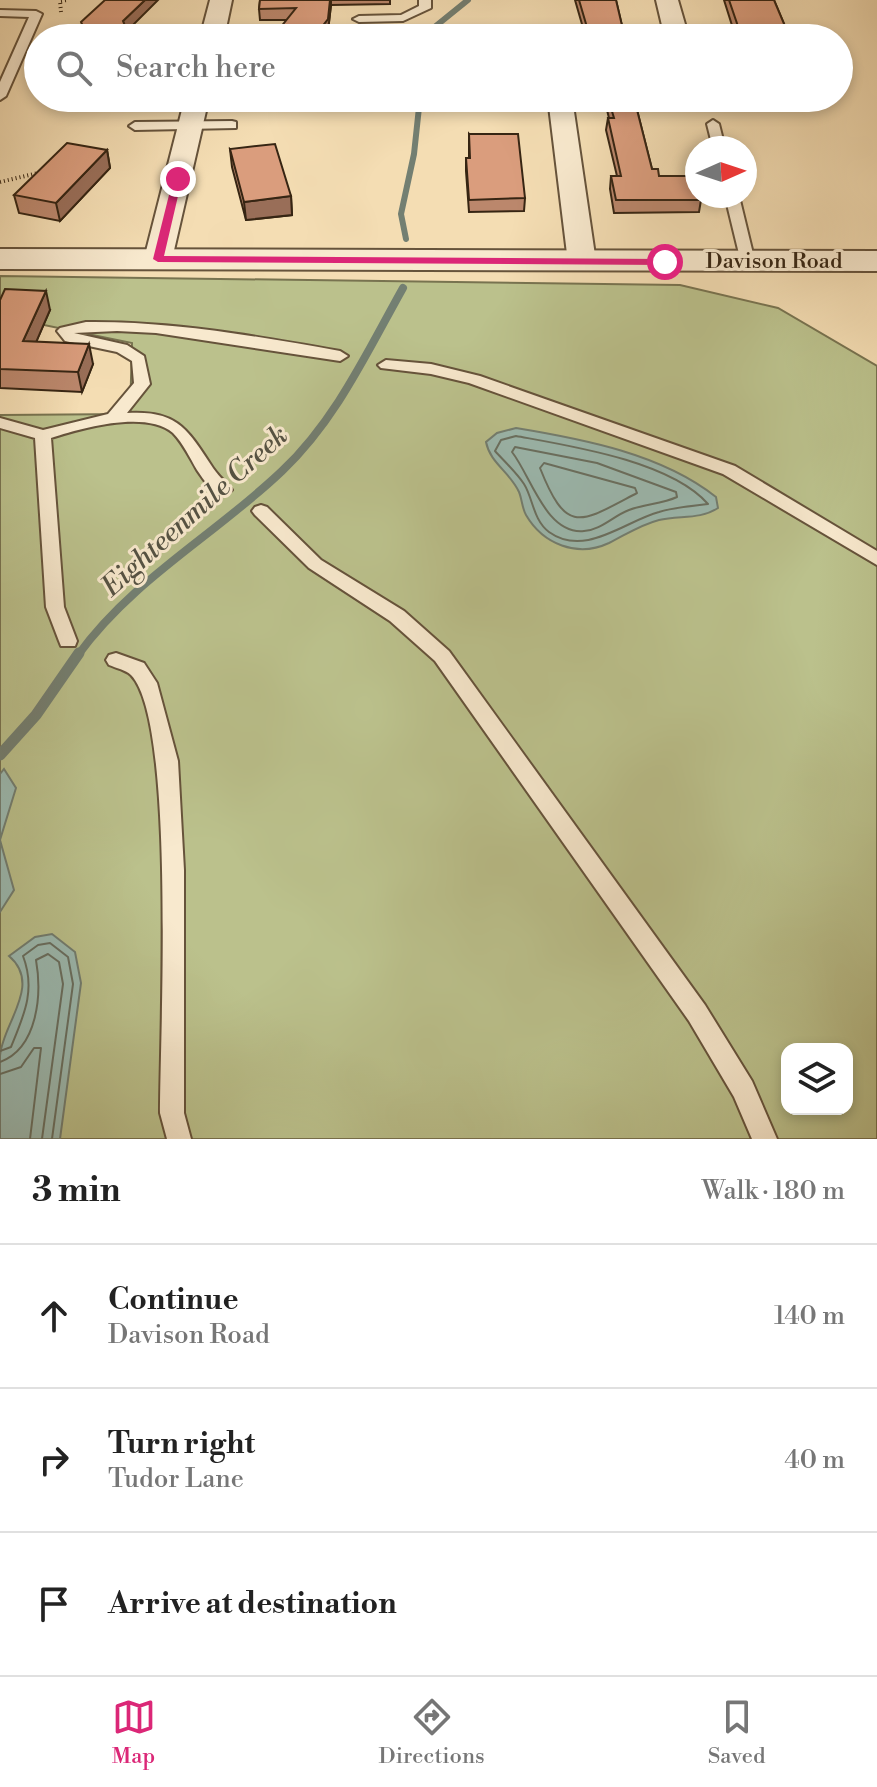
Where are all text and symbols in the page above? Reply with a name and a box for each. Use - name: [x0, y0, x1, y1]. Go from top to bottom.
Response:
- search box: [24, 24, 853, 112]
- icon: search: [52, 46, 96, 90]
- text: Search here: [116, 49, 276, 87]
- north arrow: [685, 136, 757, 208]
- route end: [160, 161, 196, 197]
- route start: [647, 244, 683, 280]
- street label: Davison Road: [706, 248, 843, 275]
- water label: Eighteenmile Creek: [93, 418, 295, 605]
- map controls: [781, 1043, 853, 1115]
- button: layers: [781, 1043, 853, 1115]
- text: 3 min: [32, 1170, 121, 1212]
- text: Walk · 180 m: [702, 1175, 845, 1207]
- text: Continue: [108, 1281, 239, 1319]
- icon: ahead: [32, 1294, 76, 1338]
- text: 140 m: [774, 1300, 845, 1332]
- text: Davison Road: [108, 1319, 270, 1351]
- text: Turn right: [108, 1425, 255, 1463]
- icon: right: [32, 1438, 76, 1482]
- text: 40 m: [784, 1444, 845, 1476]
- text: Tudor Lane: [108, 1463, 244, 1495]
- icon: arrive: [32, 1582, 76, 1626]
- text: Arrive at destination: [108, 1585, 397, 1623]
- tab: Map: [112, 1695, 156, 1770]
- tab: Directions: [379, 1695, 485, 1770]
- tab: Saved: [708, 1695, 765, 1770]

